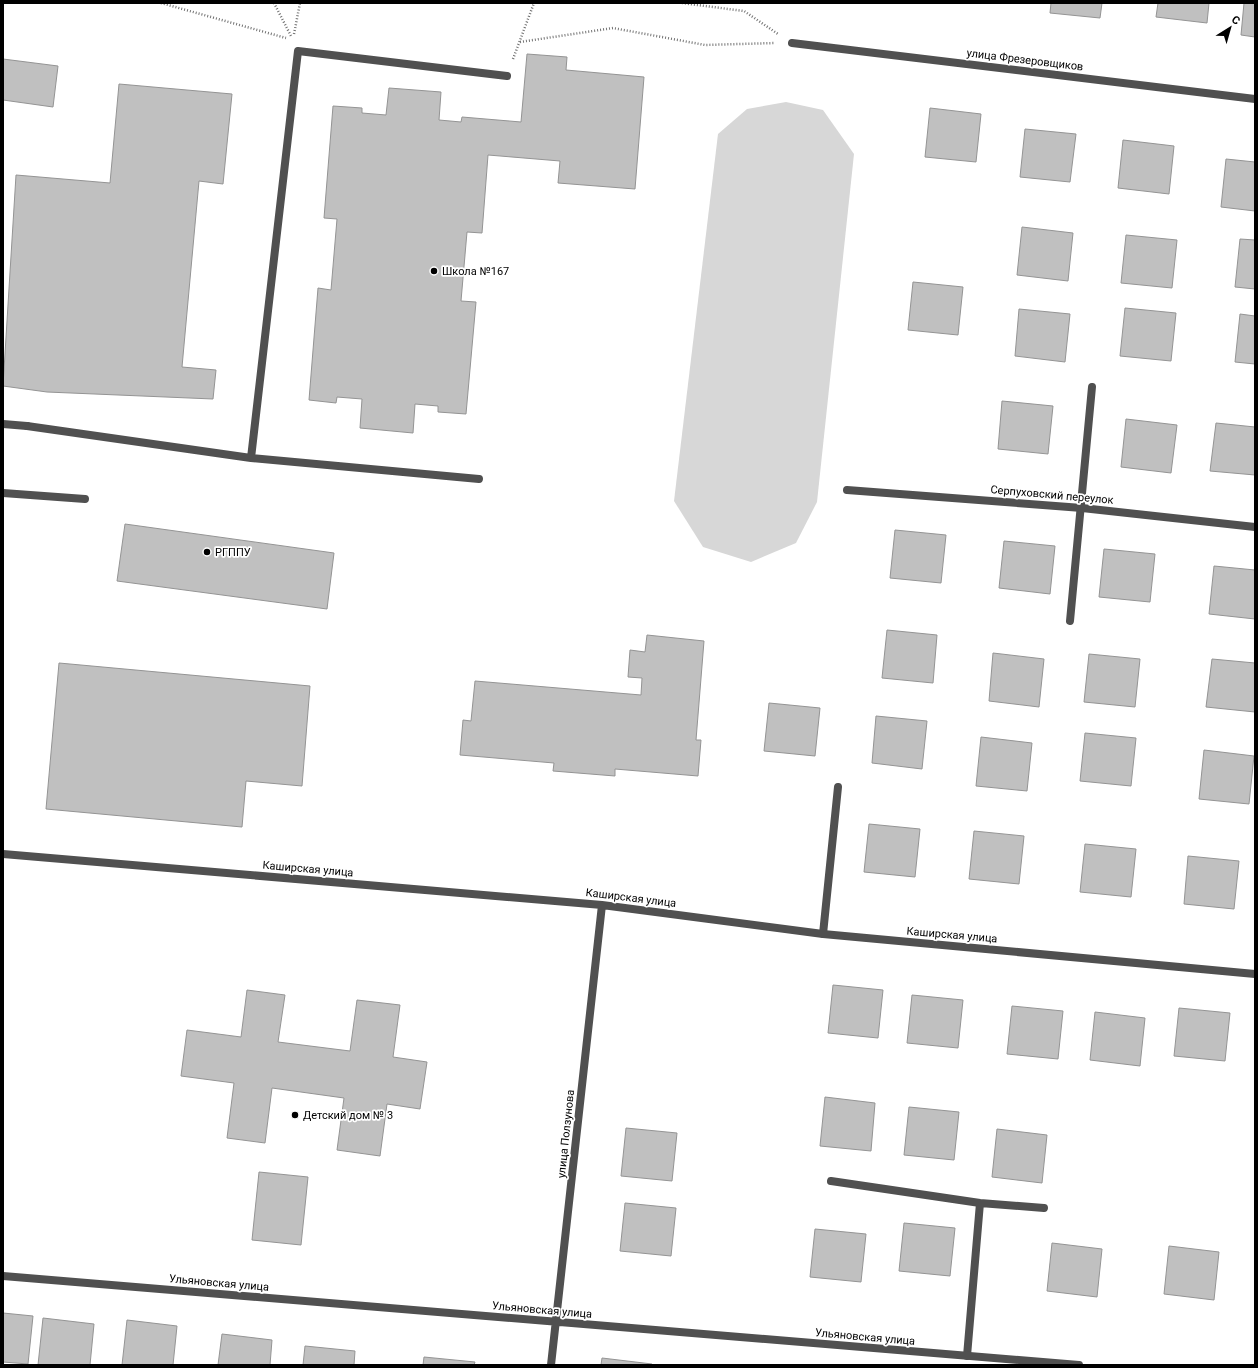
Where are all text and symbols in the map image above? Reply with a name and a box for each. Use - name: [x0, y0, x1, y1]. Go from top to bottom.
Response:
- north arrow: [1210, 8, 1250, 48]
- text: С: [1229, 13, 1243, 28]
- street label: улица Фрезеровщиков: [966, 46, 1084, 74]
- place label: Школа №167: [442, 265, 509, 278]
- marker: Школа №167: [429, 266, 439, 276]
- street label: Серпуховский переулок: [990, 483, 1114, 507]
- place label: РГППУ: [215, 546, 251, 559]
- marker: РГППУ: [202, 547, 212, 557]
- street label: Каширская улица: [262, 859, 354, 879]
- street label: Каширская улица: [585, 886, 677, 910]
- street label: Каширская улица: [906, 925, 998, 945]
- street label: улица Ползунова: [555, 1089, 577, 1179]
- place label: Детский дом № 3: [303, 1109, 393, 1122]
- marker: Детский дом № 3: [290, 1110, 300, 1120]
- street label: Ульяновская улица: [168, 1272, 270, 1294]
- street label: Ульяновская улица: [491, 1299, 593, 1321]
- street label: Ульяновская улица: [814, 1326, 916, 1348]

